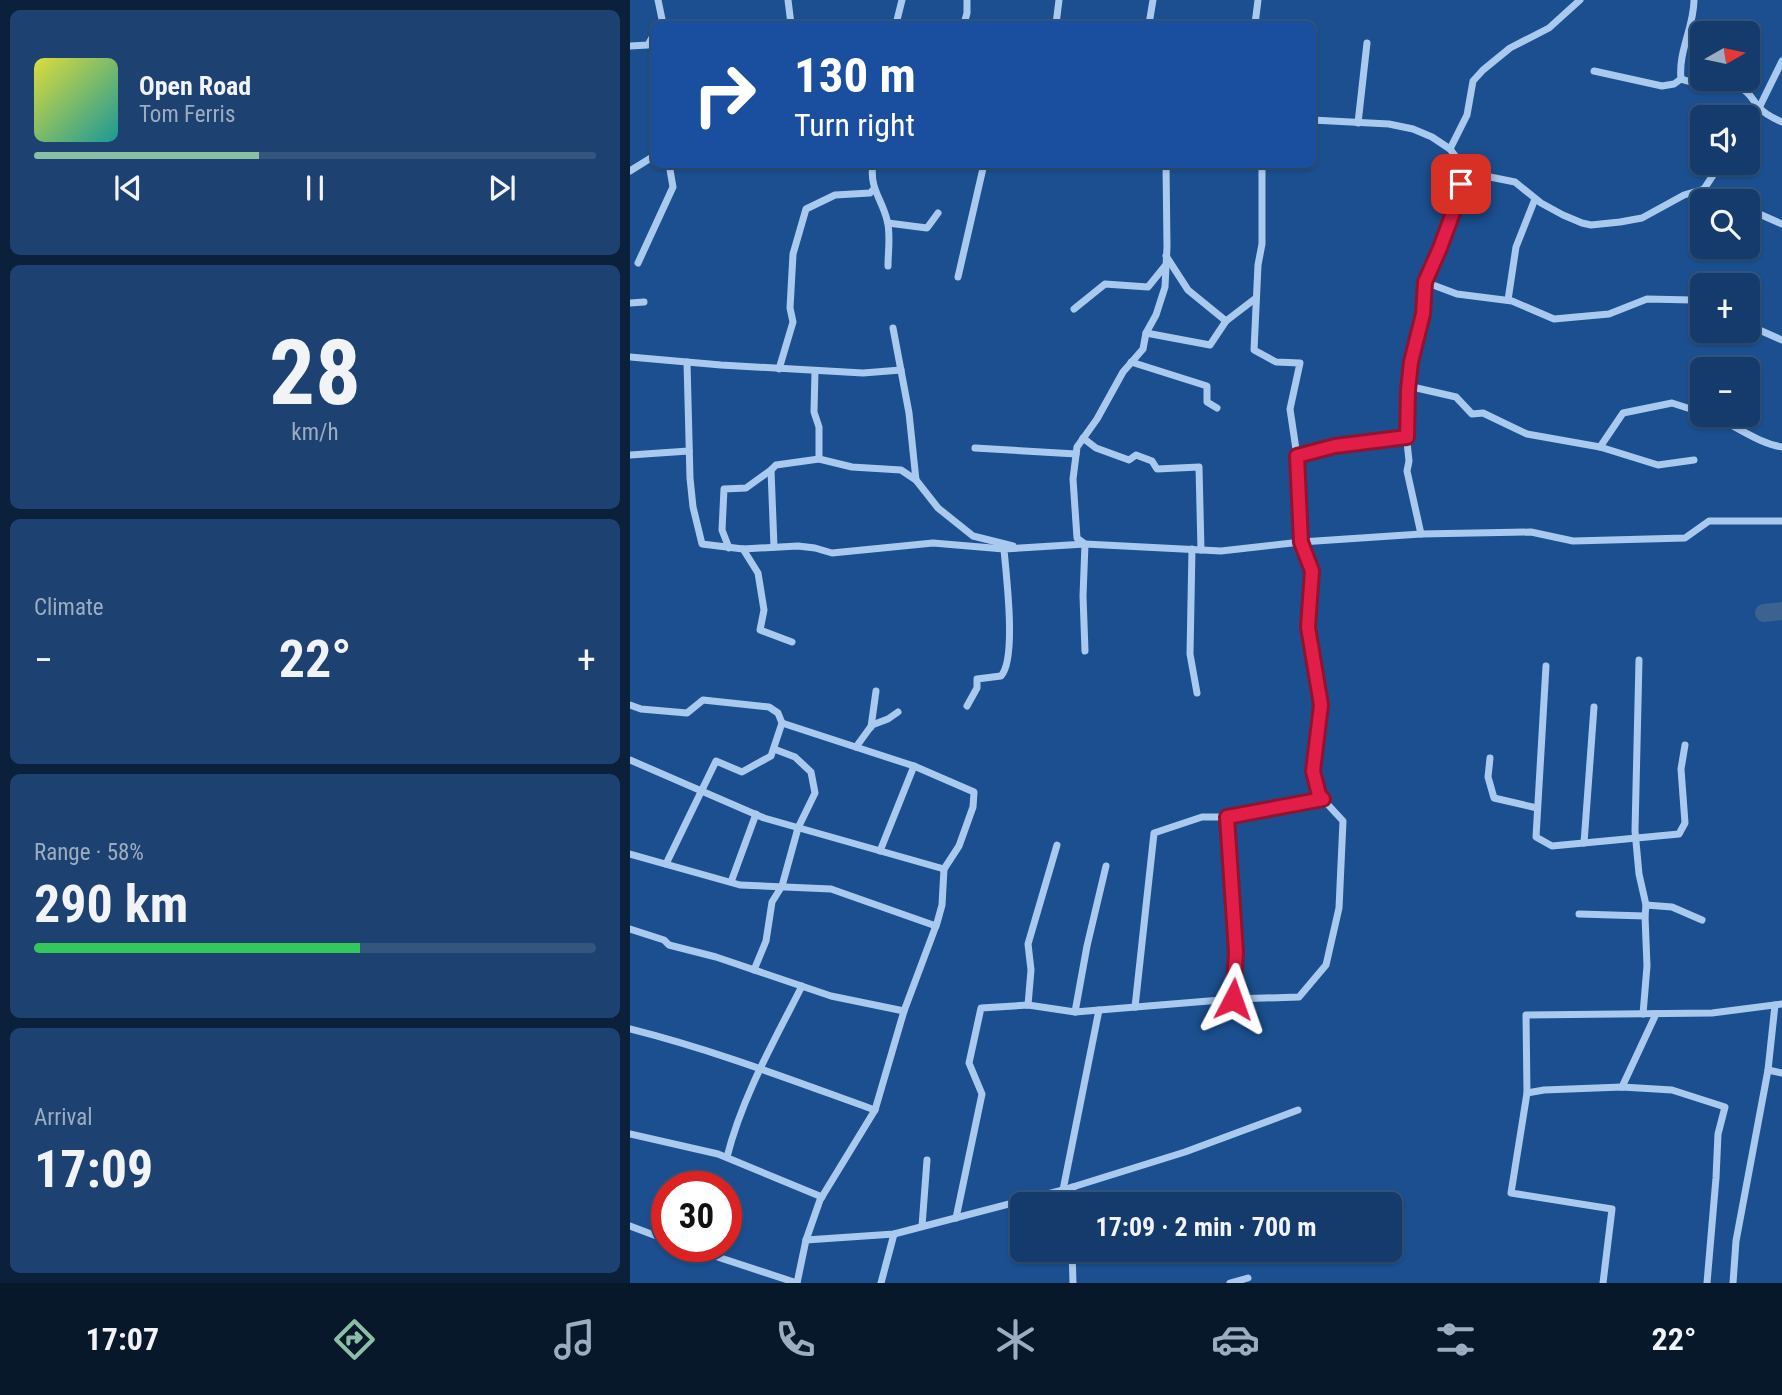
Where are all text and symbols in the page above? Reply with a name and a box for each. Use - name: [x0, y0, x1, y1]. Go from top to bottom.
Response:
- north arrow: [1690, 21, 1760, 91]
- map controls: [1690, 21, 1760, 427]
- text: 130 m: [794, 47, 916, 104]
- icon: right: [679, 49, 770, 140]
- text: Open Road: [139, 71, 251, 101]
- text: Tom Ferris: [139, 101, 235, 128]
- button: sound: [1690, 105, 1760, 175]
- text: Turn right: [794, 106, 915, 144]
- pin: [1431, 154, 1491, 214]
- icon: arrive: [1442, 165, 1480, 203]
- icon: previous: [109, 169, 147, 207]
- icon: pause: [296, 169, 334, 207]
- icon: next: [483, 169, 521, 207]
- button: search: [1690, 189, 1760, 259]
- button: +: [1690, 273, 1760, 343]
- text: 28: [269, 320, 361, 426]
- button: −: [1690, 357, 1760, 427]
- text: km/h: [291, 419, 339, 446]
- text: Climate: [34, 594, 104, 621]
- text: 22°: [279, 629, 351, 690]
- text: −: [34, 638, 53, 682]
- text: +: [577, 638, 596, 682]
- text: Range · 58%: [34, 839, 144, 866]
- text: 290 km: [34, 874, 188, 935]
- position arrow: [1196, 962, 1270, 1036]
- text: Arrival: [34, 1104, 93, 1131]
- text: 17:09: [34, 1139, 153, 1200]
- speed limit sign: 30: [651, 1171, 742, 1262]
- text: 17:09 · 2 min · 700 m: [1096, 1212, 1316, 1242]
- icon: directions: [330, 1315, 379, 1364]
- icon: music: [550, 1315, 599, 1364]
- icon: phone: [771, 1315, 820, 1364]
- icon: climate: [991, 1315, 1040, 1364]
- icon: car: [1211, 1315, 1260, 1364]
- icon: filters: [1431, 1315, 1480, 1364]
- text: 17:07: [86, 1320, 159, 1358]
- text: 22°: [1652, 1320, 1696, 1358]

